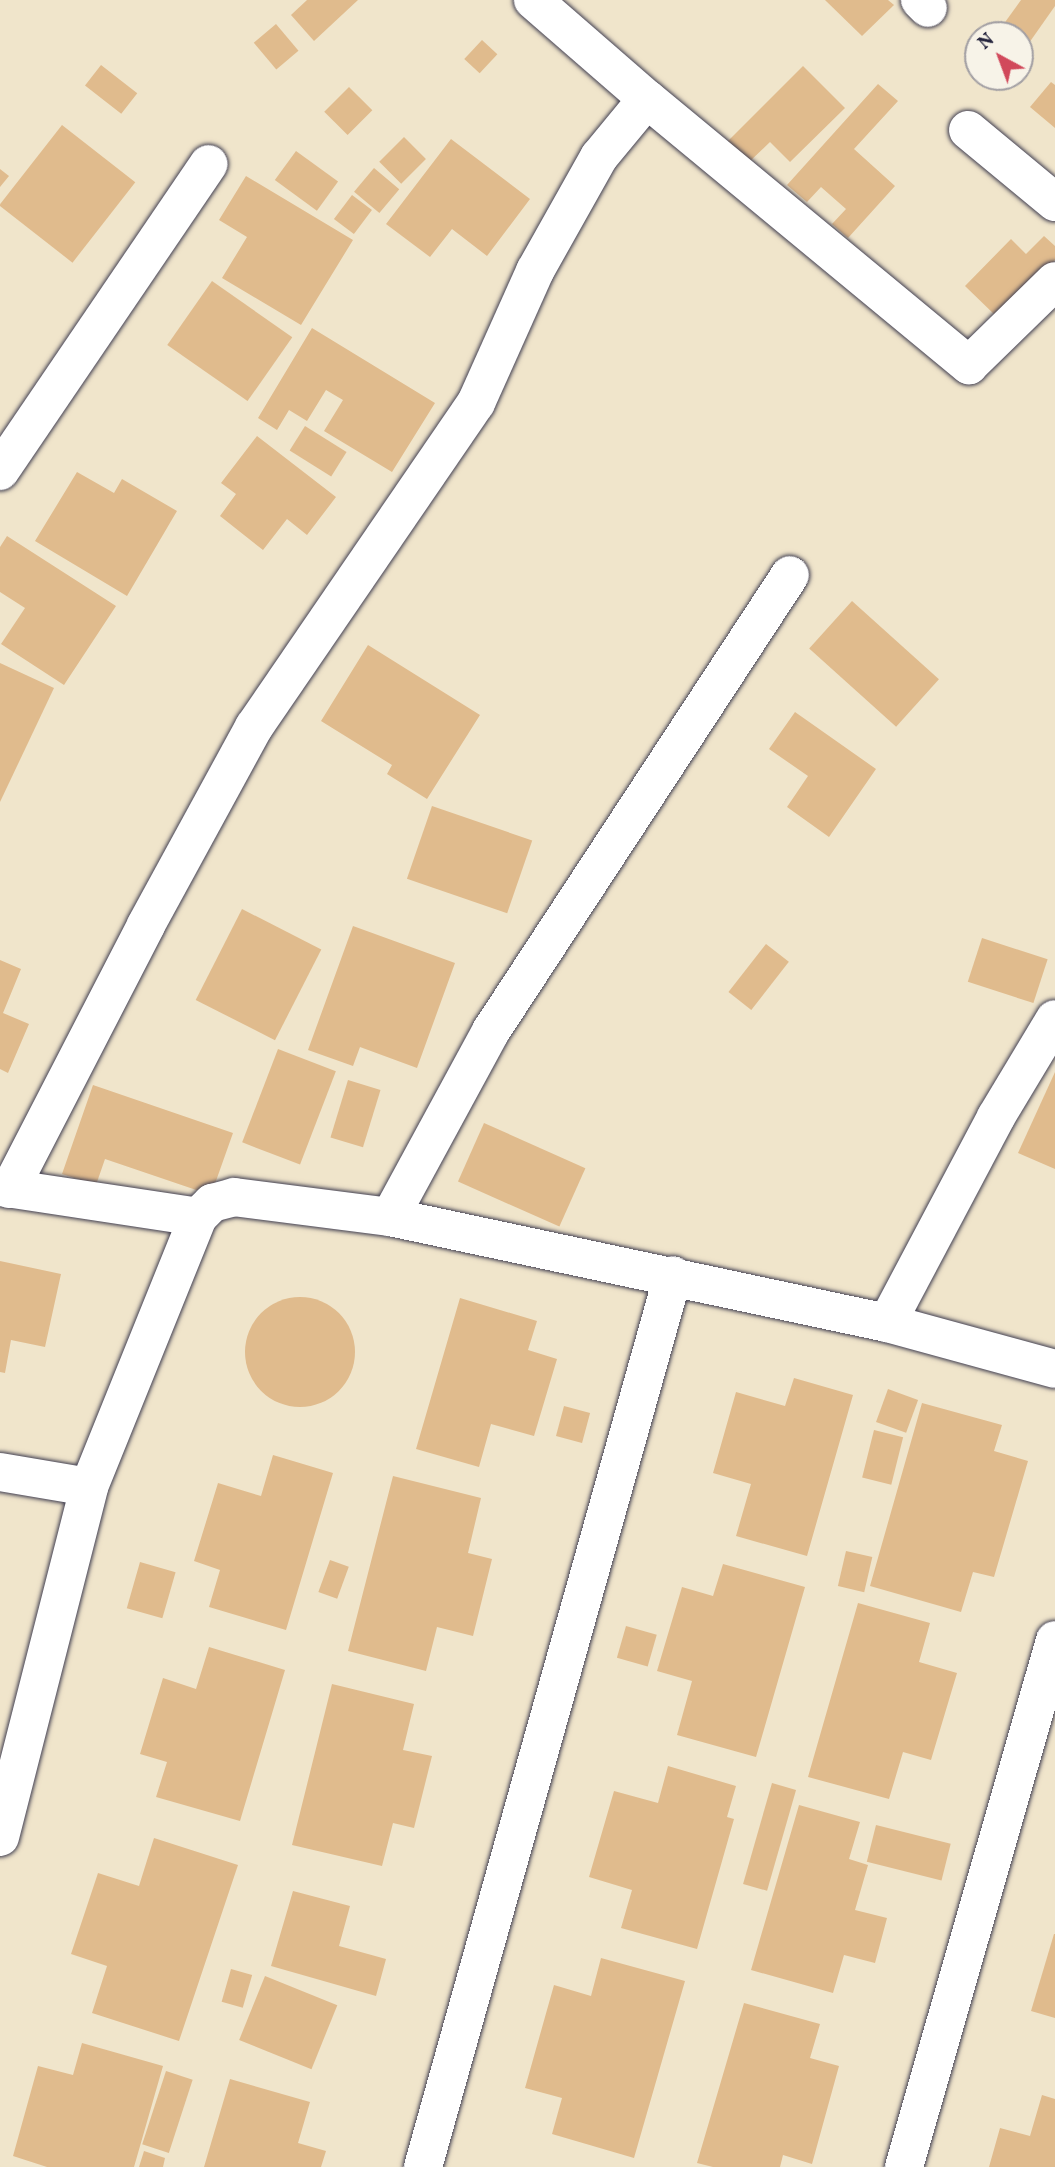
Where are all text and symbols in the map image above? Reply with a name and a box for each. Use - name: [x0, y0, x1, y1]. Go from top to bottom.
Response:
- north arrow: [964, 21, 1034, 91]
- text: N: [973, 27, 1000, 56]

